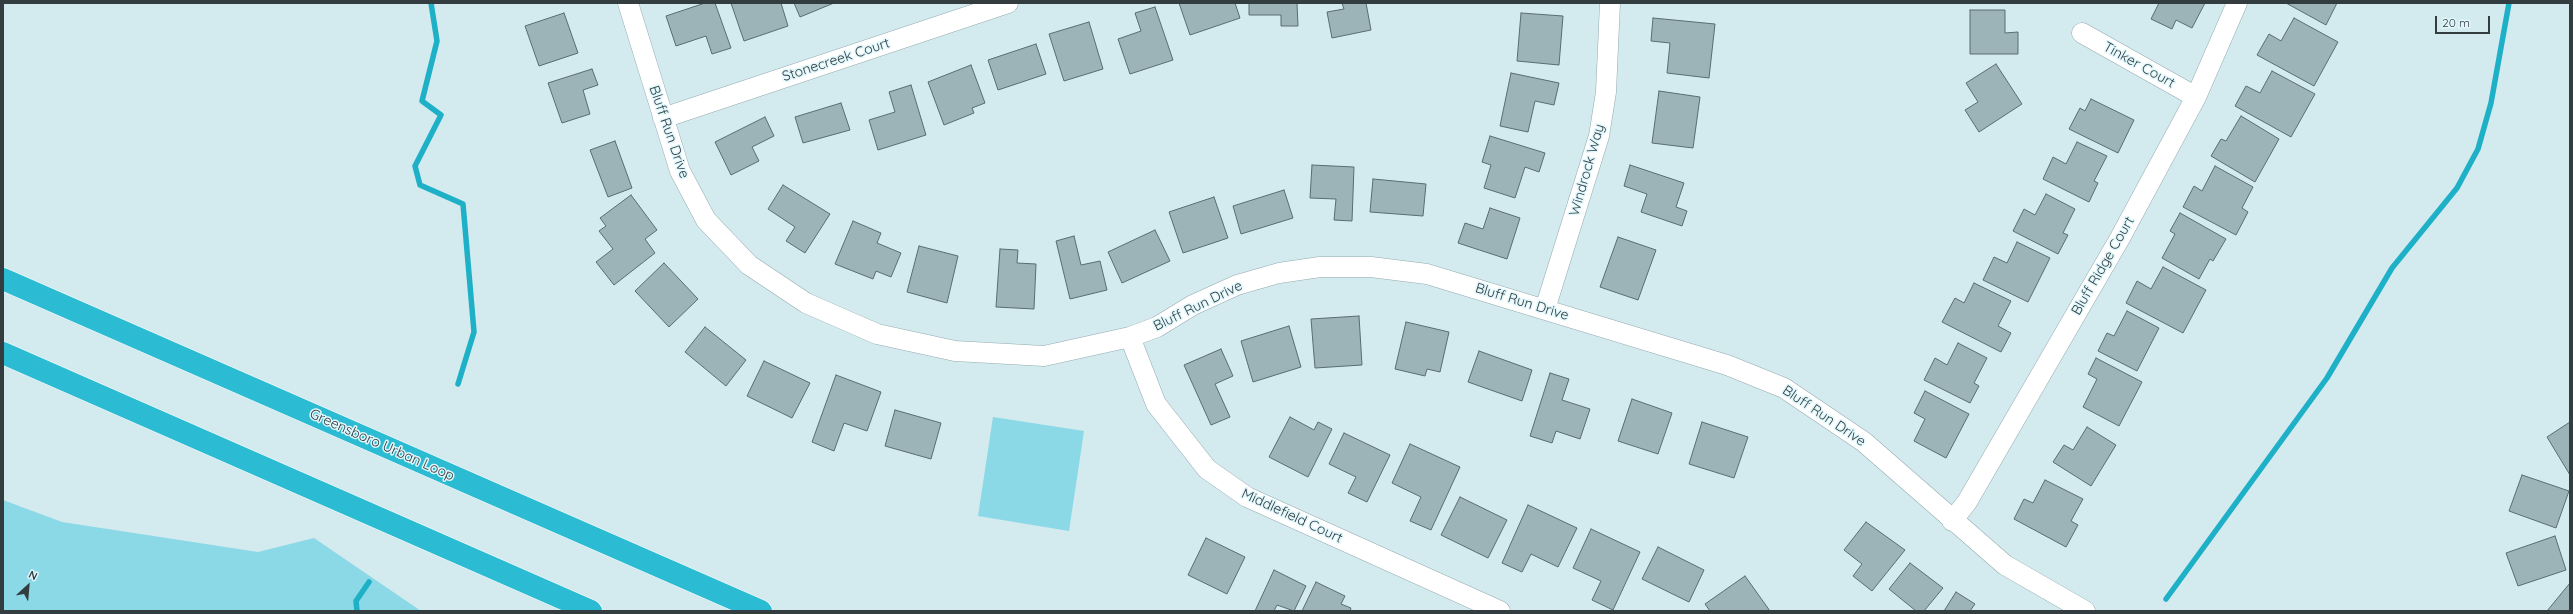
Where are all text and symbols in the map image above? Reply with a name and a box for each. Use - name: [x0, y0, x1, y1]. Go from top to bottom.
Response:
- scale bar: [2437, 8, 2492, 34]
- text: 20 m: [2442, 15, 2470, 30]
- street label: Stonecreek Court: [780, 35, 892, 85]
- street label: Tinker Court: [2100, 38, 2178, 92]
- street label: Bluff Run Drive: [645, 83, 693, 181]
- street label: Windrock Way: [1566, 122, 1608, 218]
- street label: Bluff Ridge Court: [2068, 214, 2138, 318]
- street label: Bluff Run Drive: [1151, 277, 1245, 335]
- street label: Bluff Run Drive: [1473, 280, 1571, 324]
- street label: Bluff Run Drive: [1779, 382, 1869, 450]
- street label: Greensboro Urban Loop: [307, 405, 457, 485]
- street label: Middlefield Court: [1239, 485, 1345, 547]
- north arrow: [8, 566, 48, 606]
- text: N: [27, 567, 40, 583]

